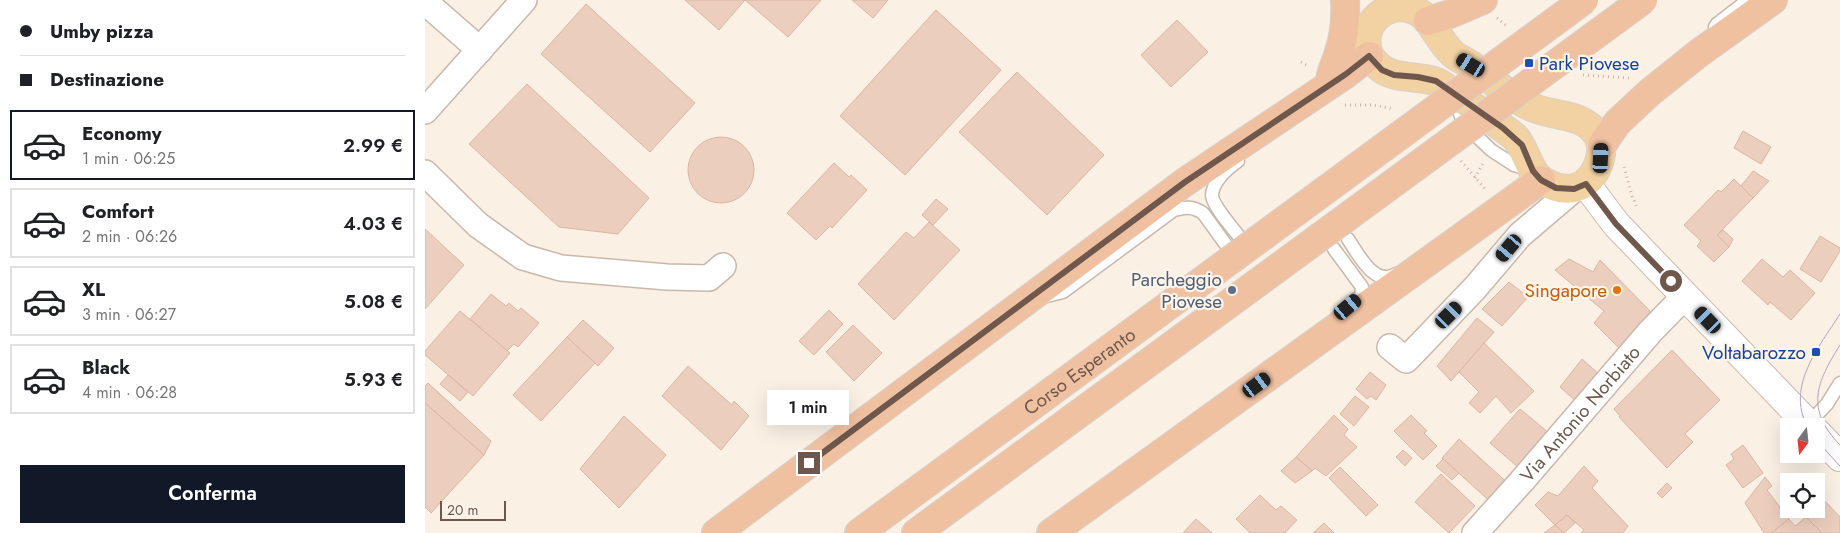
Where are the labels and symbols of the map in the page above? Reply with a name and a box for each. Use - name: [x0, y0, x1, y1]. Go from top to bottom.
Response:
- place label: Park Piovese: [1539, 50, 1640, 77]
- car: [1454, 51, 1487, 79]
- marker: Park Piovese: [1523, 57, 1535, 69]
- car: [1592, 143, 1609, 173]
- car: [1493, 232, 1524, 264]
- place label: Parcheggio Piovese: [1131, 266, 1222, 315]
- route start: [1660, 270, 1682, 292]
- place label: Singapore: [1524, 277, 1607, 304]
- marker: Parcheggio Piovese: [1226, 284, 1238, 296]
- marker: Singapore: [1611, 284, 1623, 296]
- car: [1331, 292, 1364, 322]
- car: [1433, 299, 1464, 331]
- car: [1692, 304, 1723, 336]
- street label: Corso Esperanto: [1018, 321, 1141, 422]
- place label: Voltabarozzo: [1702, 339, 1806, 366]
- street label: Via Antonio Norbiato: [1514, 340, 1647, 488]
- marker: Voltabarozzo: [1810, 346, 1822, 358]
- car: [1240, 370, 1273, 400]
- callout: 1 min: [768, 390, 850, 426]
- north arrow: [1780, 418, 1825, 462]
- route end: [798, 452, 820, 474]
- scale bar: [440, 498, 506, 521]

